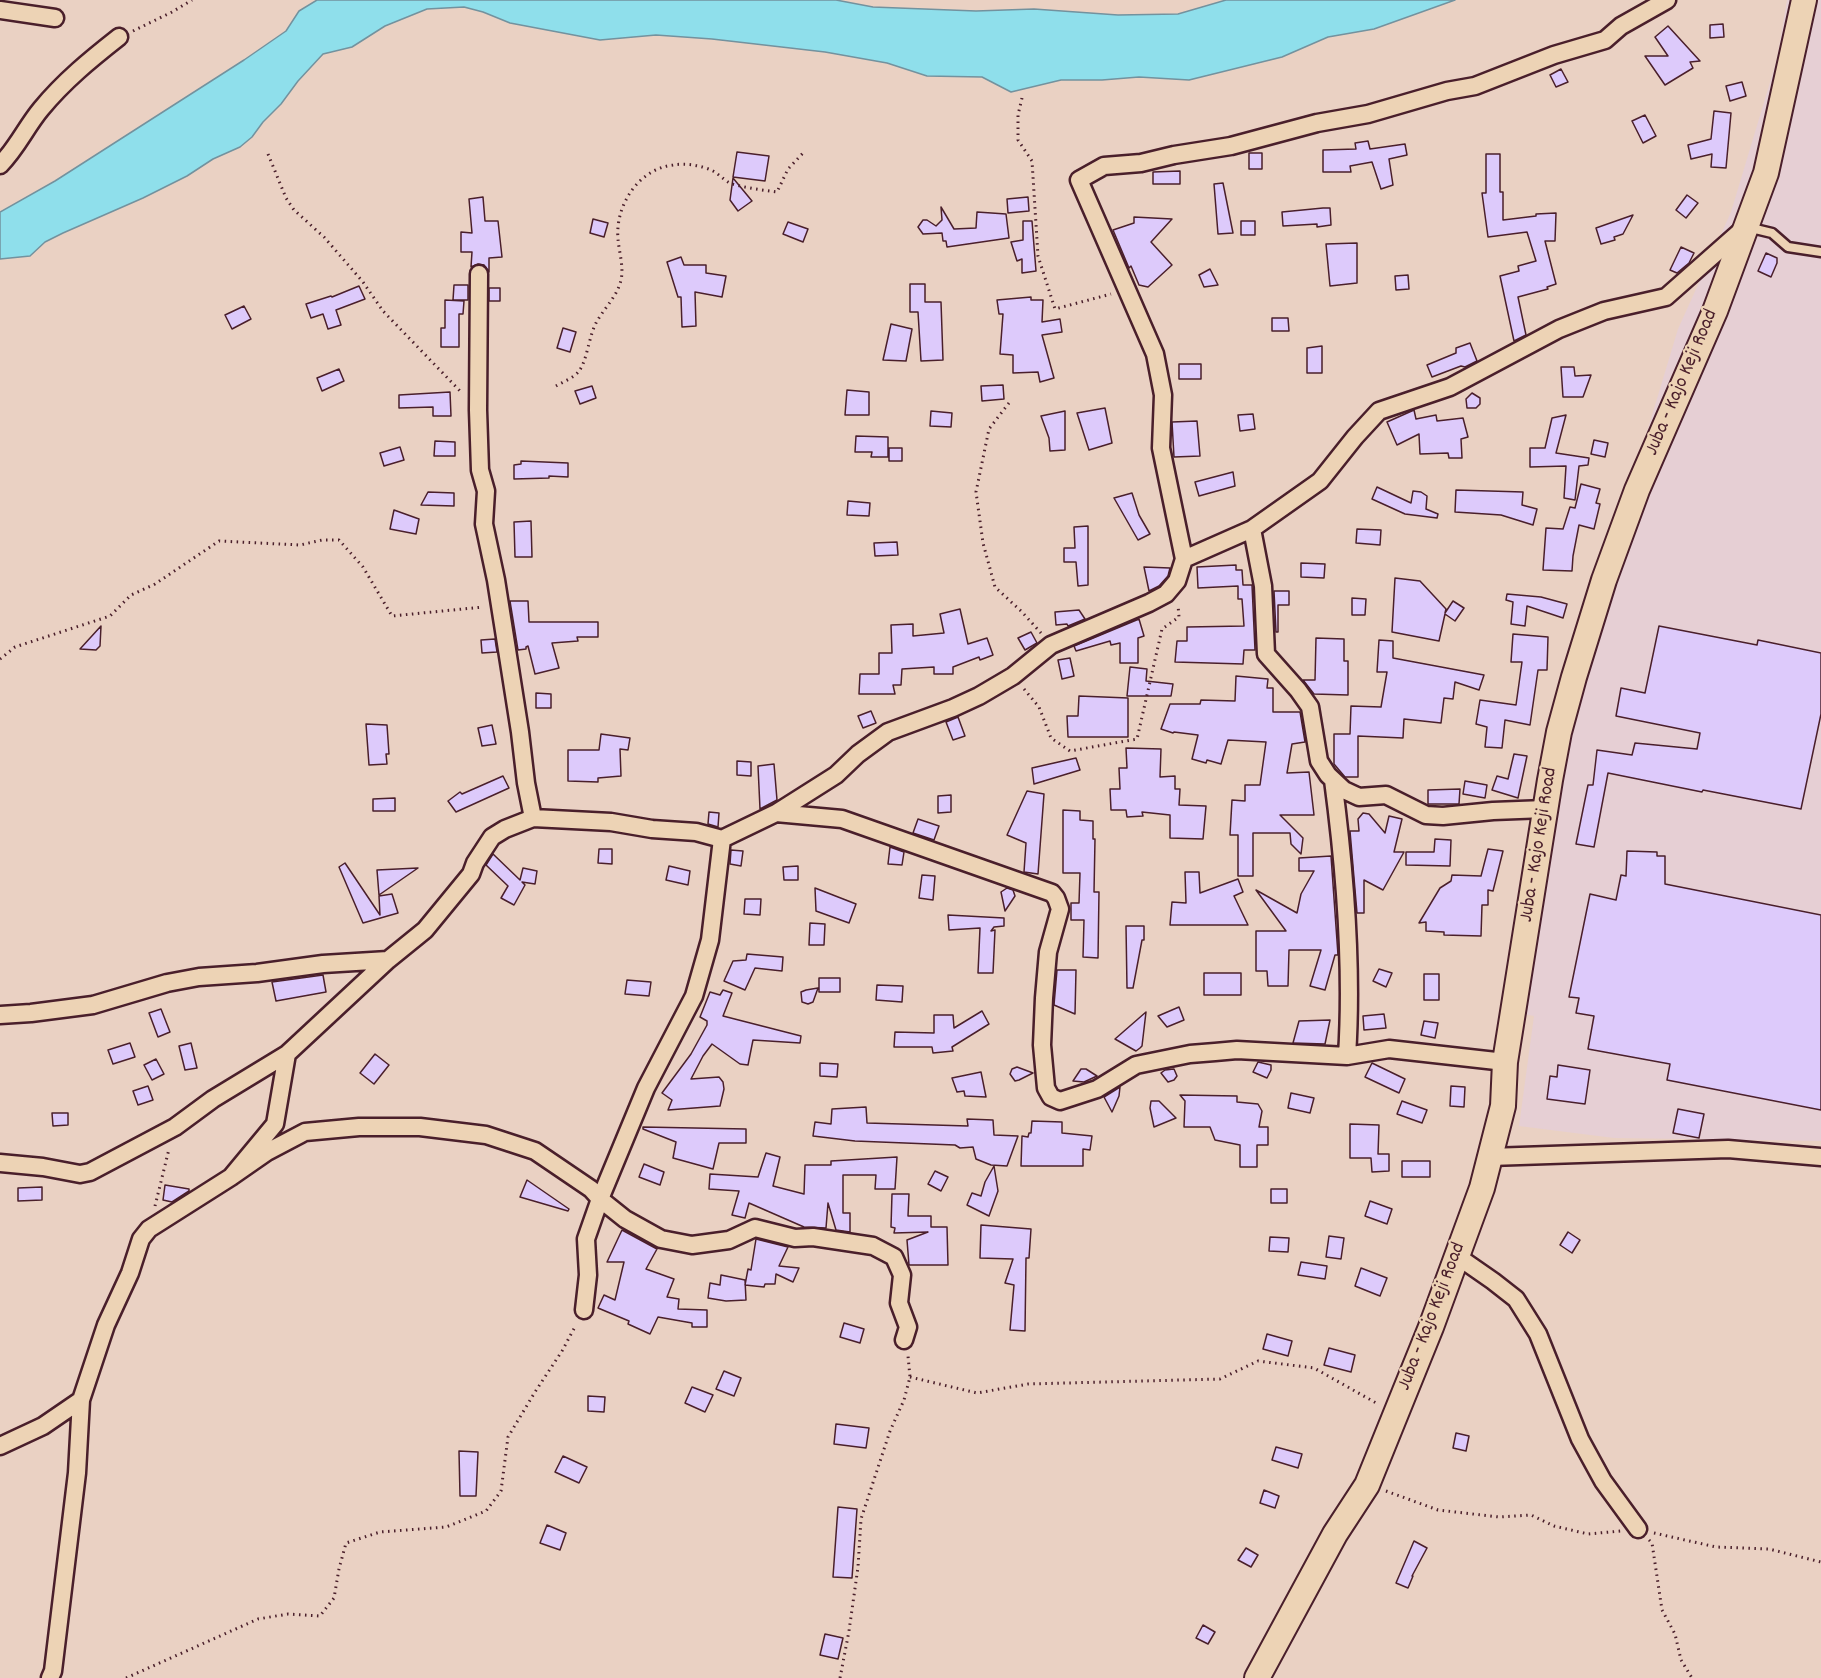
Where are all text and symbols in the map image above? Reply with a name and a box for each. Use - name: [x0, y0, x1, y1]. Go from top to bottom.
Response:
- street label: Juba - Kajo Keji Road: [1641, 306, 1725, 460]
- street label: Juba - Kajo Keji Road: [1516, 766, 1564, 924]
- street label: Juba - Kajo Keji Road: [1394, 1240, 1472, 1394]

